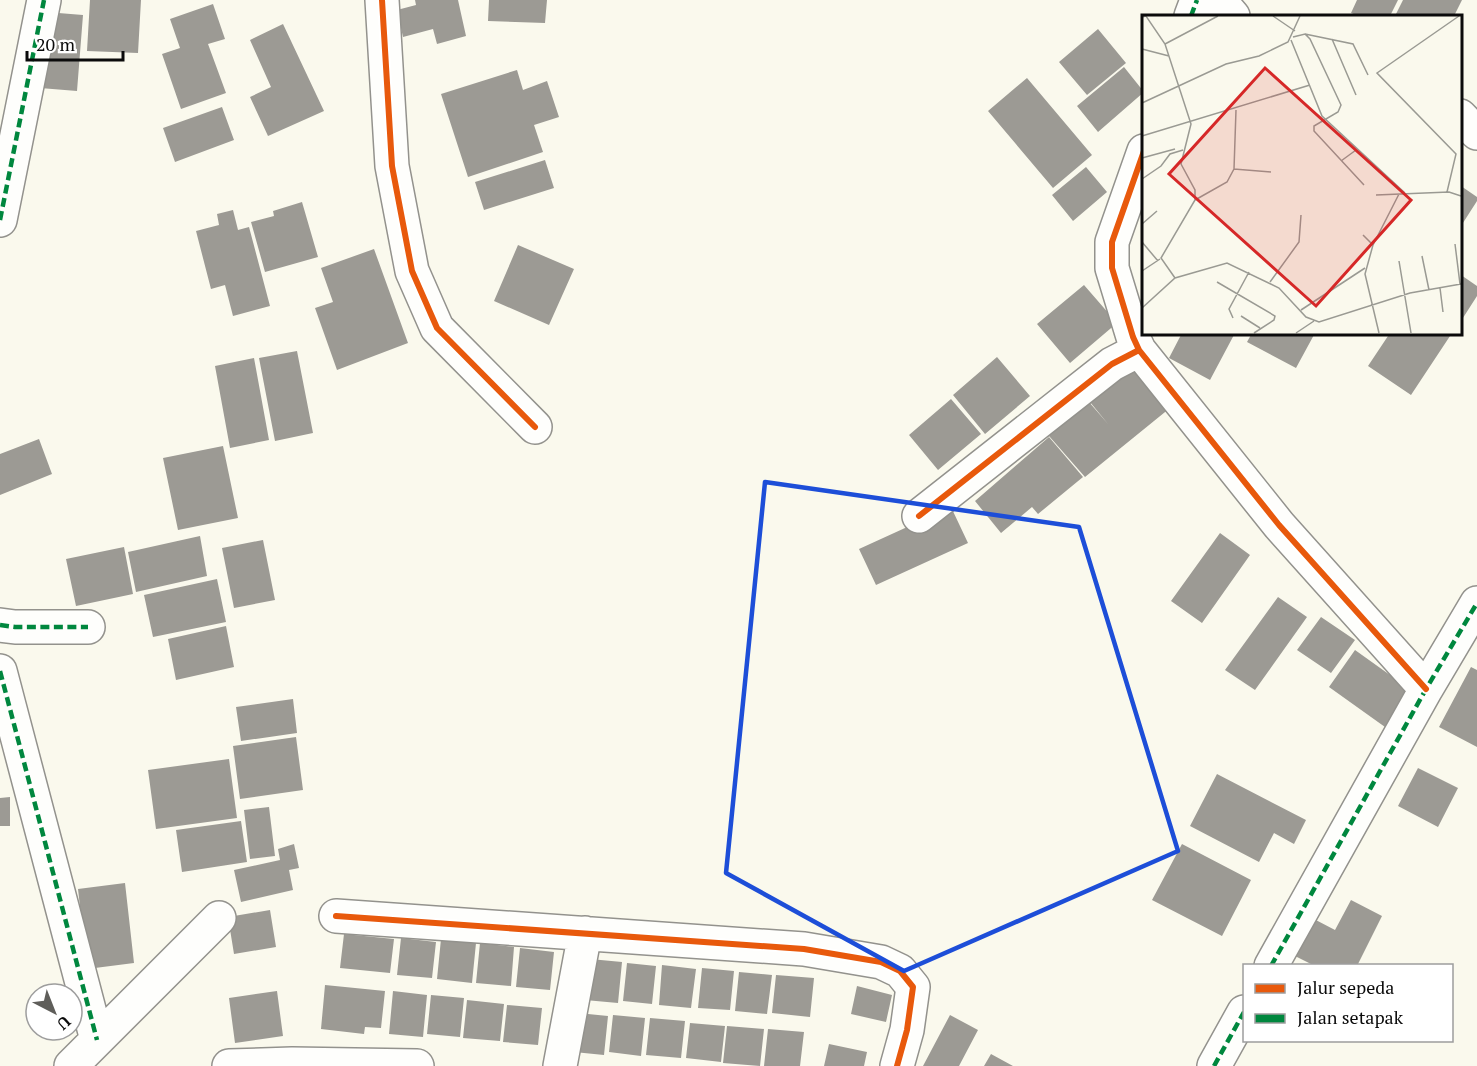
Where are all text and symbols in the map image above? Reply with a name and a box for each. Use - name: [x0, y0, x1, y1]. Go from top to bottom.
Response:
- inset map: [1142, 15, 1462, 334]
- scale bar: [27, 24, 123, 62]
- text: 20 m: [36, 32, 76, 56]
- legend: [1243, 964, 1453, 1042]
- text: Jalur sepeda: [1297, 975, 1394, 999]
- north arrow: [24, 982, 84, 1042]
- text: Jalan setapak: [1297, 1005, 1404, 1029]
- text: U: [52, 1011, 76, 1036]

